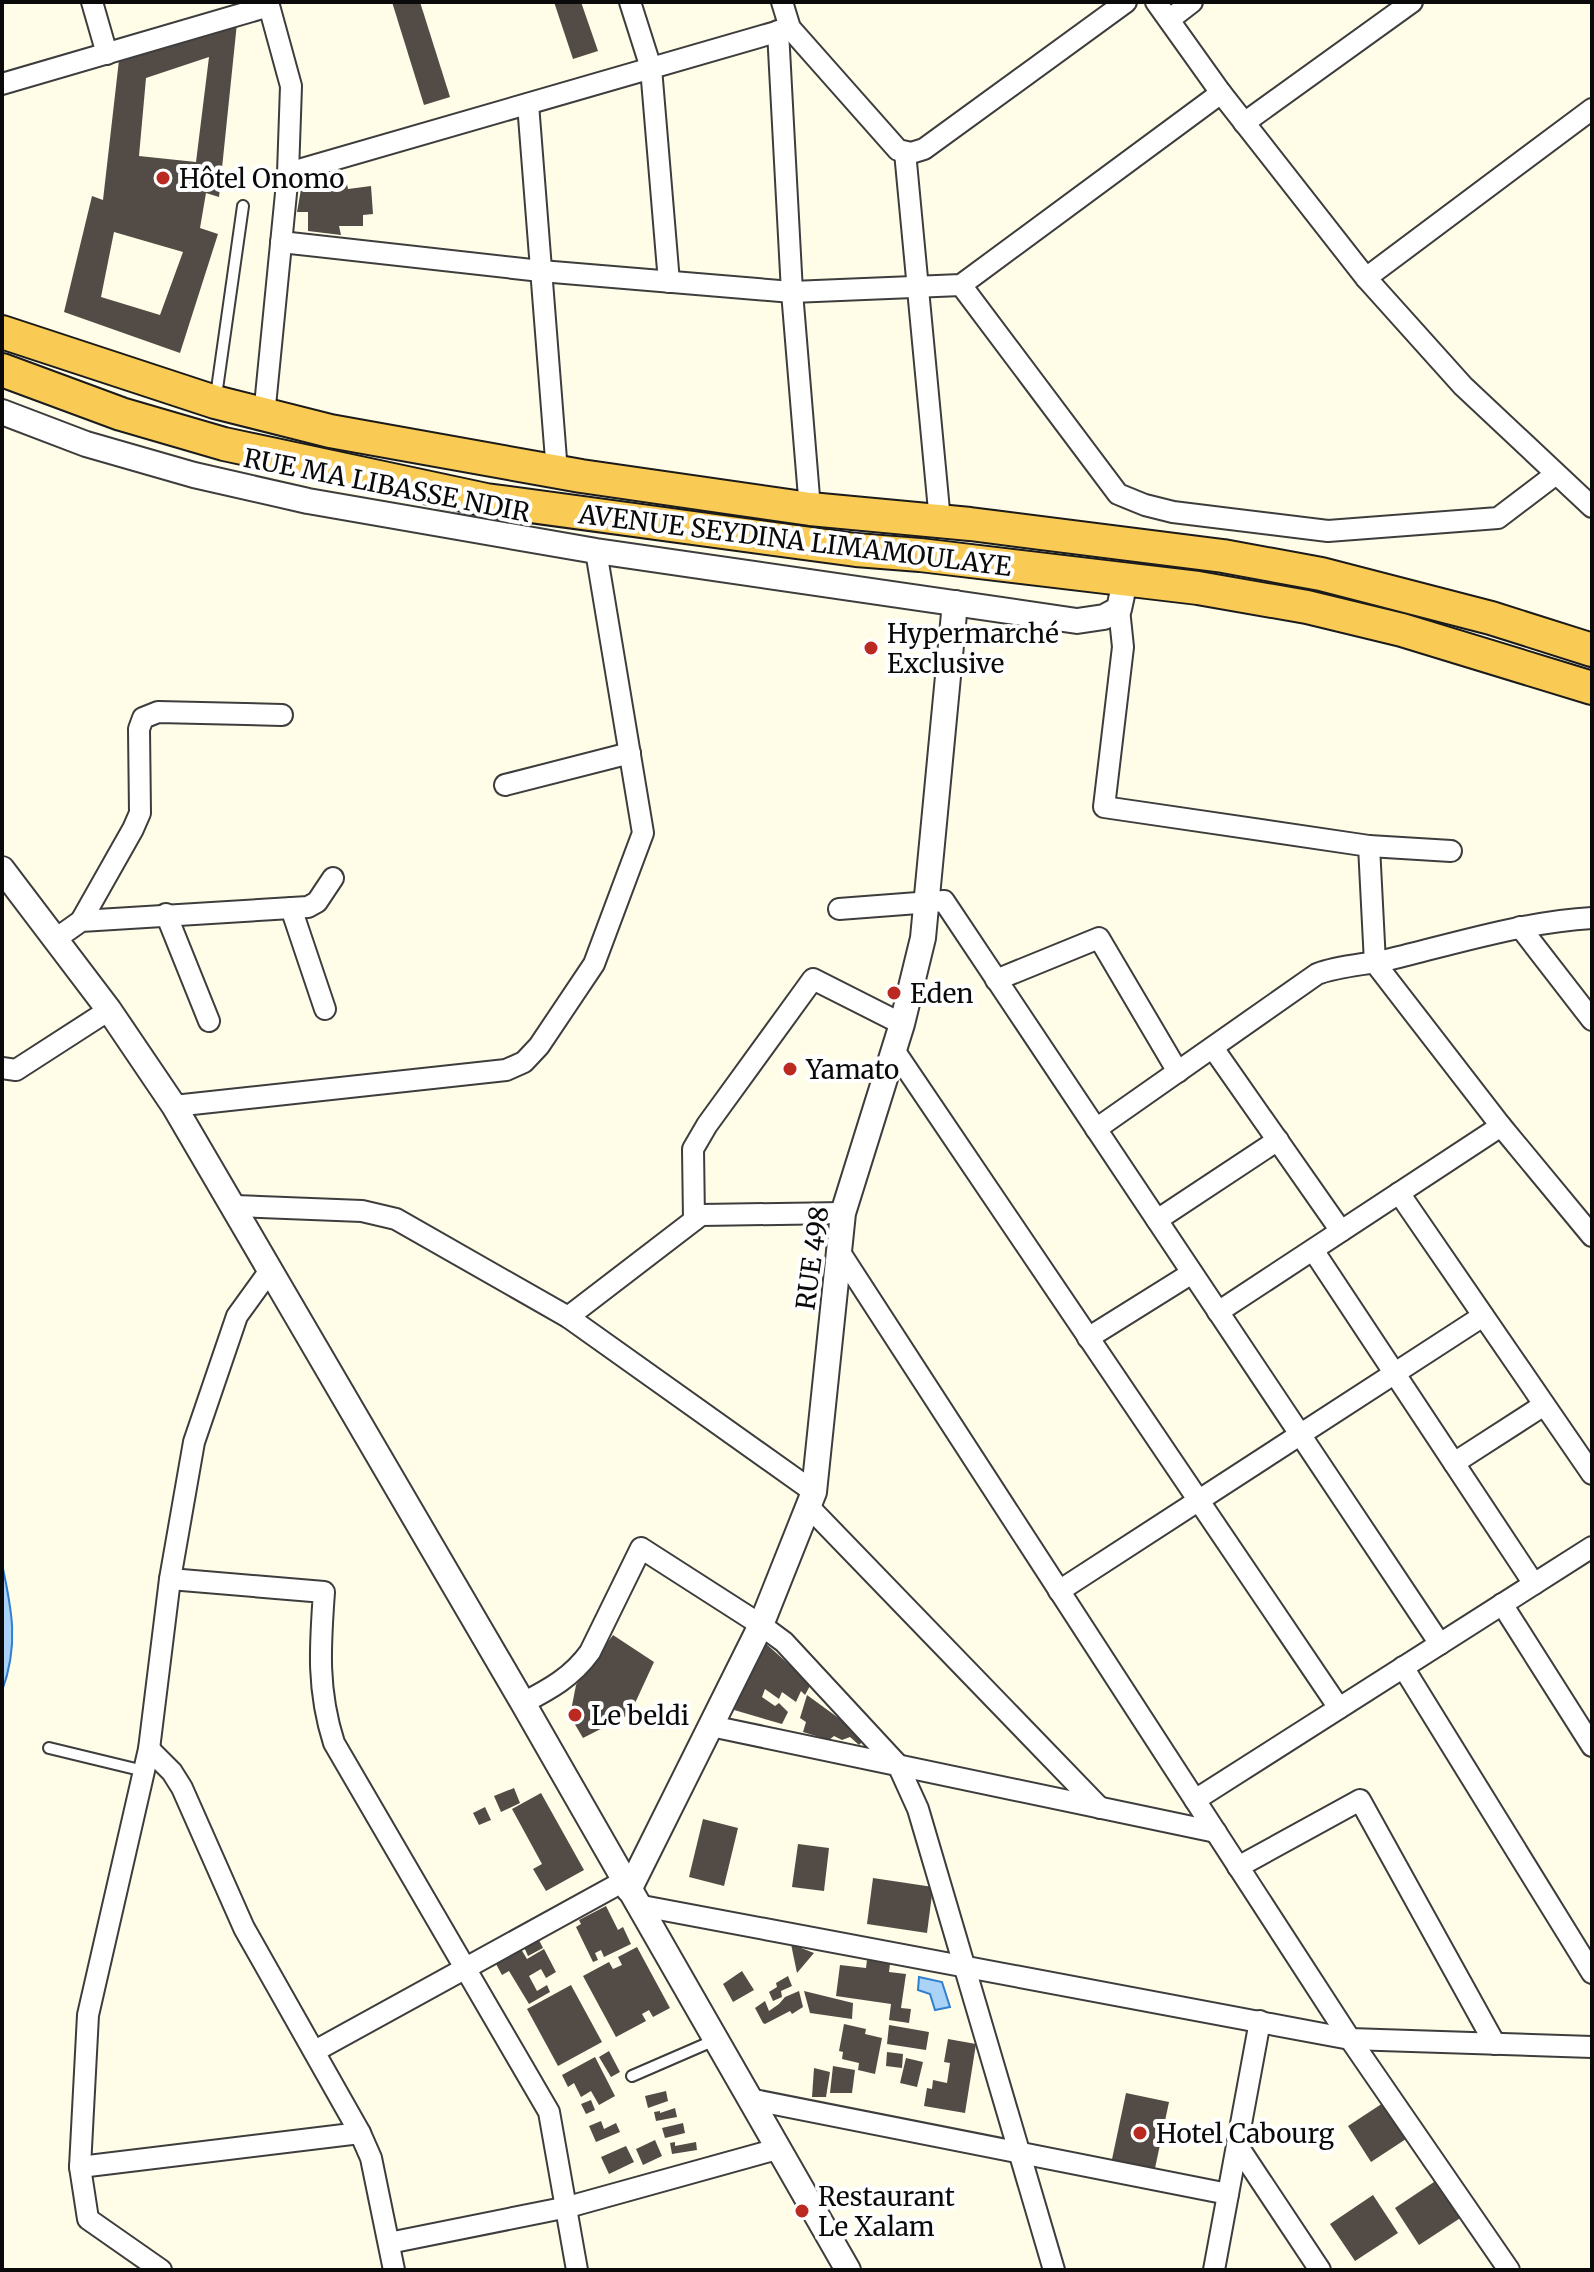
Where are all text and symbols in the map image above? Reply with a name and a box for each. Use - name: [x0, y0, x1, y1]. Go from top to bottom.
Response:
- place label: Hôtel Onomo: [179, 162, 344, 195]
- marker: Hôtel Onomo: [154, 169, 172, 187]
- street label: RUE MA LIBASSE NDIR: [241, 441, 533, 529]
- street label: AVENUE SEYDINA LIMAMOULAYE: [576, 497, 1014, 583]
- place label: Hypermarché Exclusive: [887, 617, 1059, 680]
- marker: Hypermarché Exclusive: [862, 639, 880, 657]
- place label: Eden: [910, 977, 973, 1010]
- marker: Eden: [885, 984, 903, 1002]
- place label: Yamato: [805, 1053, 899, 1086]
- marker: Yamato: [781, 1060, 799, 1078]
- street label: RUE 498: [788, 1204, 836, 1312]
- place label: Le beldi: [591, 1699, 689, 1732]
- marker: Le beldi: [566, 1706, 584, 1724]
- place label: Hotel Cabourg: [1156, 2117, 1335, 2150]
- marker: Hotel Cabourg: [1131, 2124, 1149, 2142]
- place label: Restaurant Le Xalam: [818, 2180, 955, 2243]
- marker: Restaurant Le Xalam: [793, 2202, 811, 2220]

